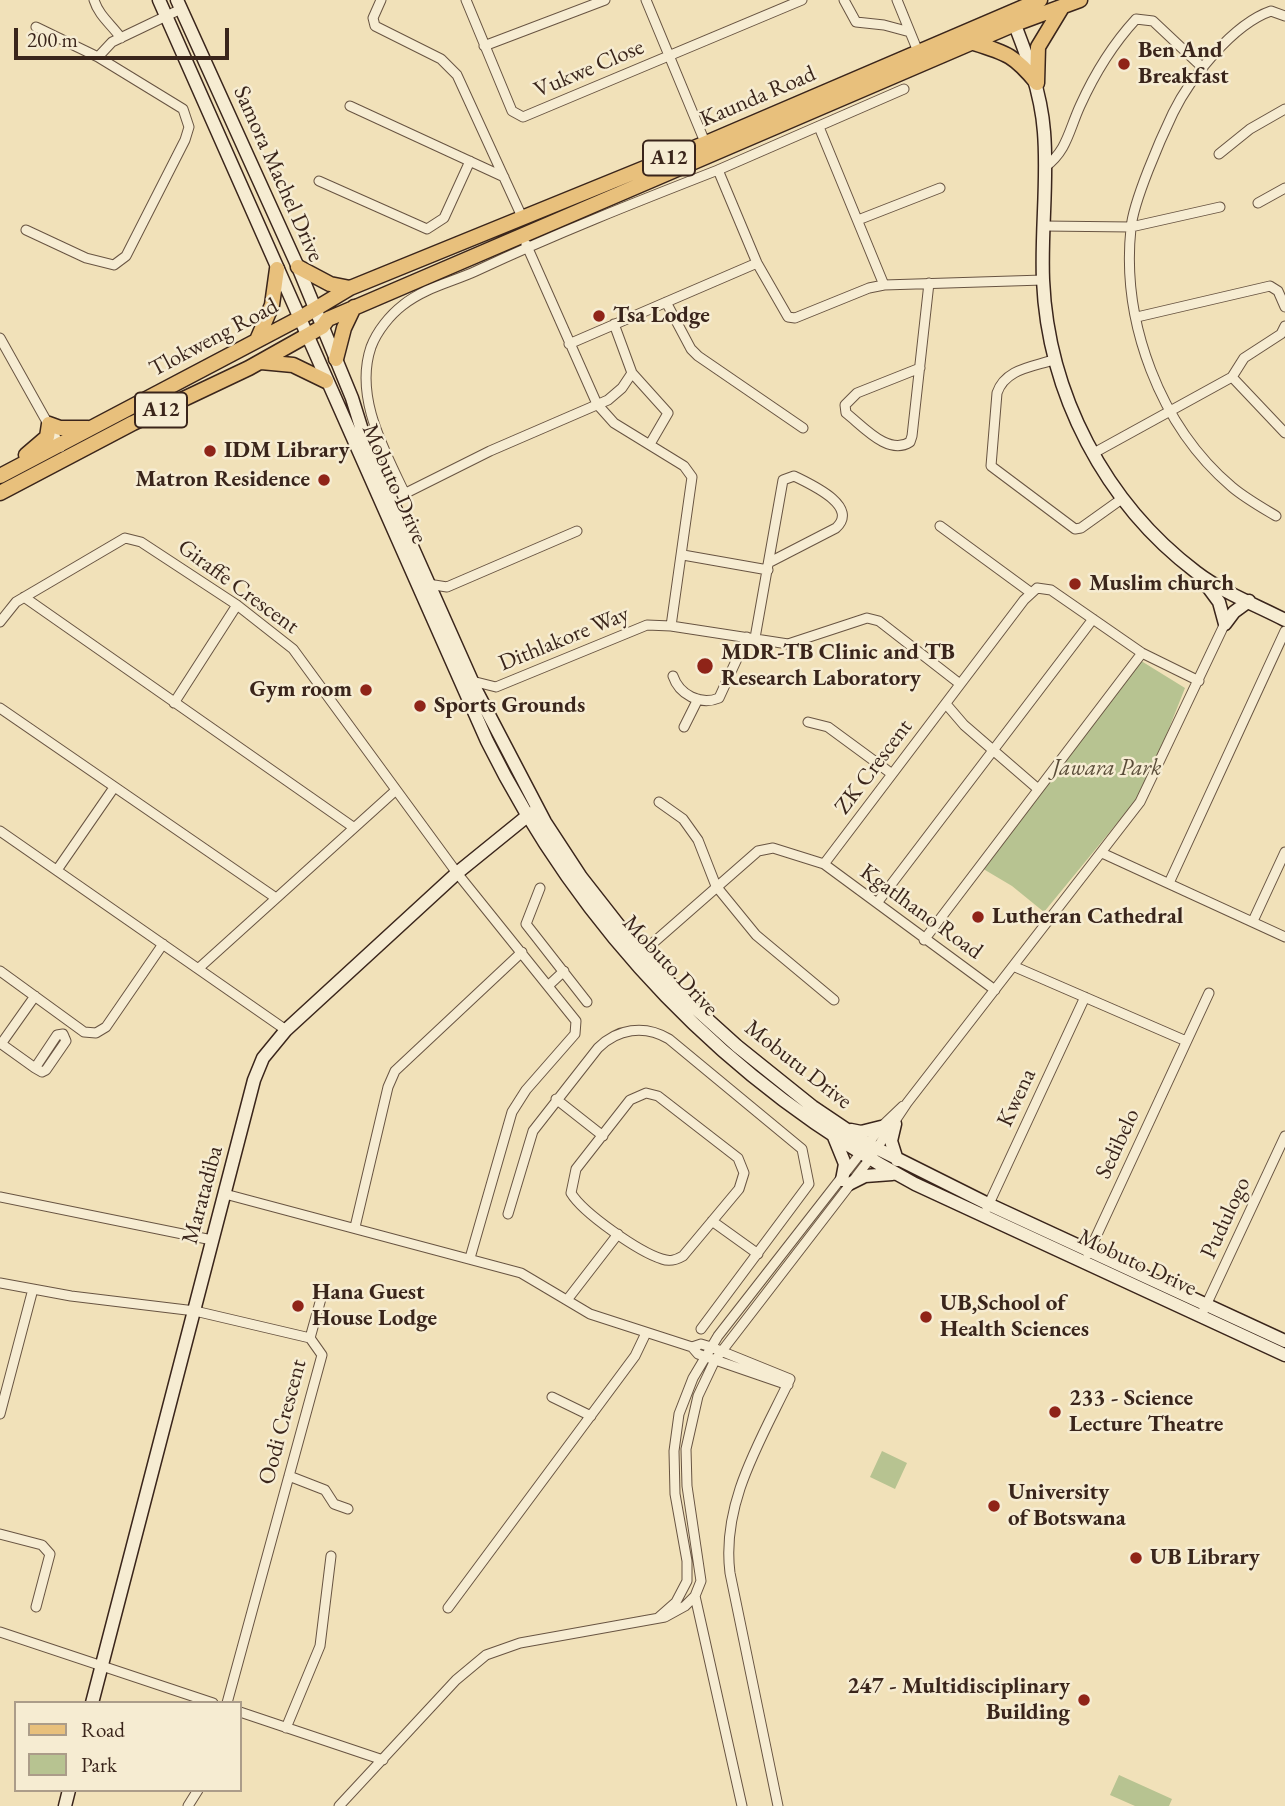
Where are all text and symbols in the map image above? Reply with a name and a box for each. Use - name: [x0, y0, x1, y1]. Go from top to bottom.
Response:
- scale bar: [18, 14, 233, 58]
- text: 200 m: [27, 26, 78, 53]
- street label: Vukwe Close: [530, 33, 648, 105]
- place label: Ben And Breakfast: [1138, 37, 1229, 91]
- marker: Ben And Breakfast: [1116, 56, 1132, 72]
- street label: Kaunda Road: [696, 60, 820, 134]
- street label: Samora Machel Drive: [227, 82, 329, 266]
- road number: A12: [643, 140, 695, 176]
- street label: Tlokweng Road: [145, 293, 283, 383]
- place label: Tsa Lodge: [613, 302, 710, 330]
- marker: Tsa Lodge: [591, 308, 607, 324]
- road number: A12: [135, 392, 187, 428]
- street label: Mobuto Drive: [355, 420, 433, 548]
- place label: IDM Library: [224, 437, 349, 465]
- marker: IDM Library: [202, 443, 218, 459]
- place label: Matron Residence: [135, 466, 310, 494]
- marker: Matron Residence: [316, 472, 332, 488]
- street label: Giraffe Crescent: [172, 534, 304, 640]
- place label: Muslim church: [1089, 570, 1234, 598]
- marker: Muslim church: [1067, 576, 1083, 592]
- street label: Dithlakore Way: [495, 600, 633, 678]
- place label: MDR-TB Clinic and TB Research Laboratory: [721, 639, 955, 693]
- marker: MDR-TB Clinic and TB Research Laboratory: [695, 656, 715, 676]
- place label: Gym room: [249, 676, 352, 704]
- marker: Gym room: [358, 682, 374, 698]
- place label: Sports Grounds: [434, 692, 585, 720]
- marker: Sports Grounds: [412, 698, 428, 714]
- street label: ZK Crescent: [829, 714, 919, 820]
- park label: Jawara Park: [1053, 755, 1161, 783]
- street label: Kgatlhano Road: [854, 858, 988, 966]
- place label: Lutheran Cathedral: [992, 903, 1183, 931]
- marker: Lutheran Cathedral: [970, 909, 986, 925]
- street label: Mobuto Drive: [616, 910, 724, 1022]
- street label: Mobutu Drive: [739, 1015, 857, 1115]
- street label: Kwena: [992, 1064, 1042, 1132]
- street label: Sedibelo: [1090, 1104, 1146, 1184]
- street label: Maratadiba: [177, 1143, 229, 1247]
- street label: Pudulogo: [1195, 1173, 1257, 1263]
- street label: Mobuto Drive: [1073, 1223, 1201, 1303]
- place label: Hana Guest House Lodge: [312, 1279, 437, 1333]
- place label: UB,School of Health Sciences: [940, 1290, 1089, 1344]
- marker: Hana Guest House Lodge: [290, 1298, 306, 1314]
- marker: UB,School of Health Sciences: [918, 1309, 934, 1325]
- street label: Oodi Crescent: [253, 1356, 313, 1488]
- place label: 233 - Science Lecture Theatre: [1069, 1385, 1223, 1439]
- marker: 233 - Science Lecture Theatre: [1047, 1404, 1063, 1420]
- place label: University of Botswana: [1008, 1479, 1126, 1533]
- marker: University of Botswana: [986, 1498, 1002, 1514]
- place label: UB Library: [1150, 1544, 1260, 1572]
- marker: UB Library: [1128, 1550, 1144, 1566]
- place label: 247 - Multidisciplinary Building: [847, 1673, 1070, 1727]
- marker: 247 - Multidisciplinary Building: [1076, 1692, 1092, 1708]
- legend: [14, 1701, 242, 1792]
- text: Road: [81, 1716, 125, 1743]
- text: Park: [81, 1751, 117, 1778]

